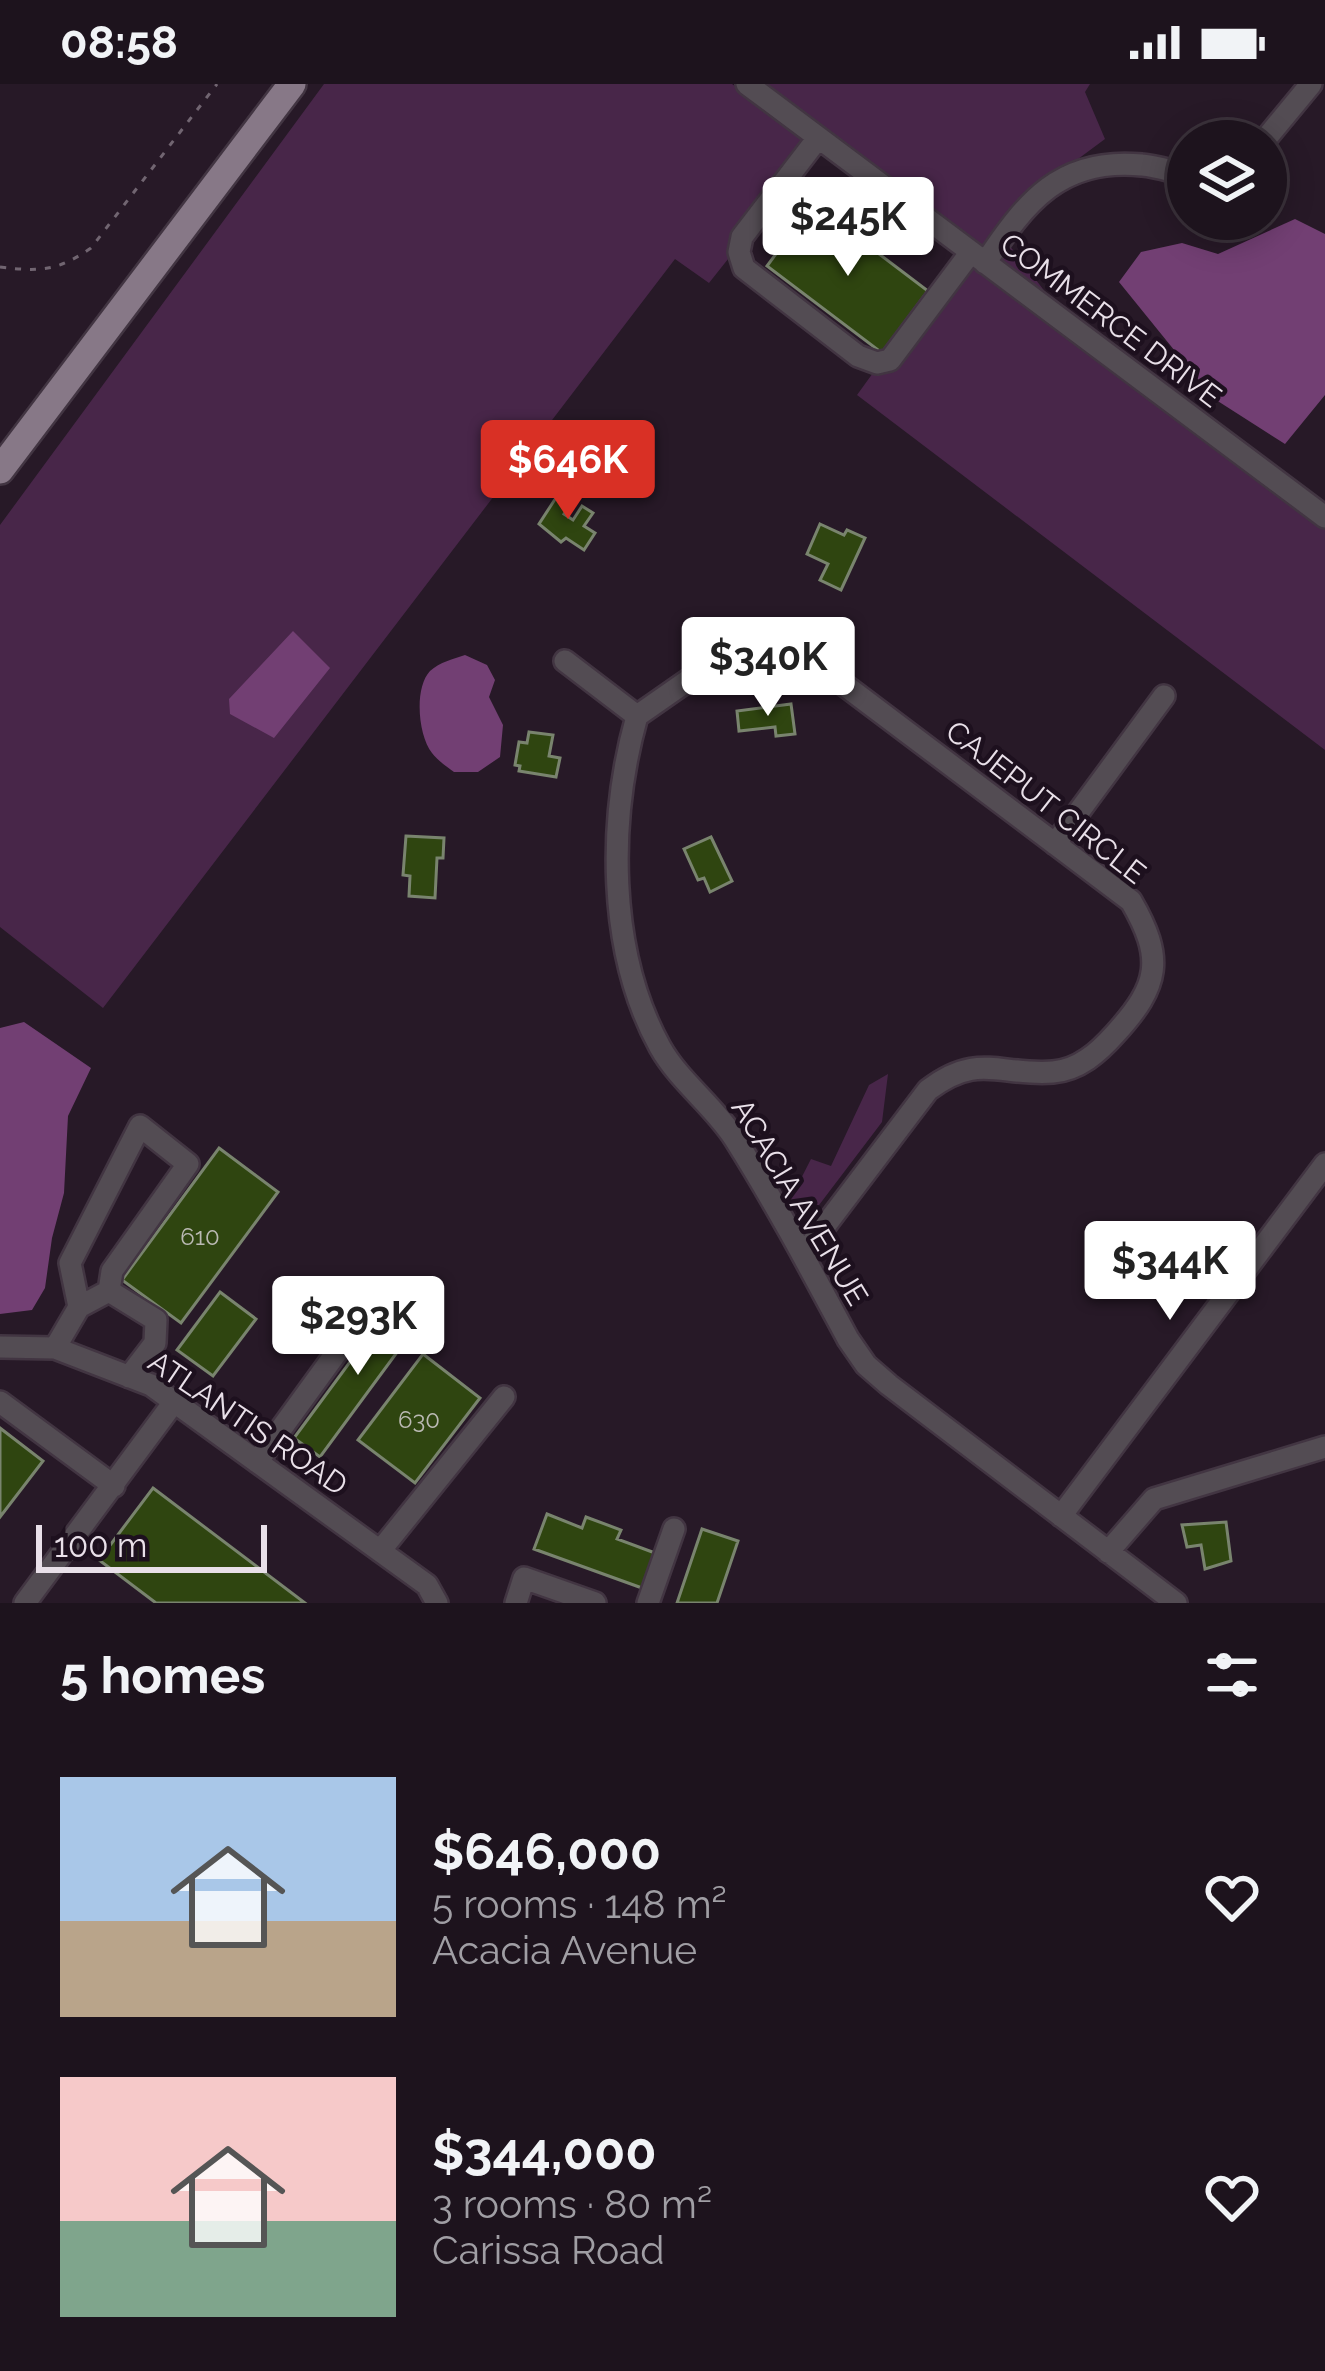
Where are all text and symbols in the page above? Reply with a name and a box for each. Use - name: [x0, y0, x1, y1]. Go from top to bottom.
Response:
- text: 08:58: [60, 16, 178, 69]
- map controls: [1167, 120, 1287, 240]
- button: layers: [1167, 120, 1287, 240]
- pin: $245K: [764, 177, 932, 279]
- text: $245K: [790, 193, 906, 239]
- street label: COMMERCE DRIVE: [994, 226, 1228, 414]
- pin: $646K: [484, 420, 652, 522]
- text: $646K: [508, 436, 628, 482]
- pin: $340K: [684, 617, 852, 719]
- text: $340K: [709, 633, 827, 679]
- street label: CAJEPUT CIRCLE: [939, 713, 1153, 891]
- street label: ACACIA AVENUE: [725, 1092, 875, 1312]
- pin: $344K: [1086, 1221, 1254, 1323]
- house number: 610: [180, 1222, 220, 1251]
- text: $344K: [1112, 1237, 1228, 1283]
- pin: $293K: [274, 1276, 442, 1378]
- text: $293K: [299, 1292, 417, 1338]
- street label: ATLANTIS ROAD: [142, 1344, 354, 1502]
- house number: 630: [398, 1405, 440, 1434]
- scale bar: [36, 1519, 267, 1572]
- text: 100 m: [54, 1526, 147, 1565]
- icon: filters: [1199, 1642, 1265, 1708]
- text: 5 homes: [60, 1645, 265, 1705]
- text: $646,000: [432, 1821, 661, 1881]
- icon: home: [156, 1825, 300, 1969]
- icon: heart: [1199, 1864, 1265, 1930]
- text: 5 rooms · 148 m²: [432, 1881, 727, 1927]
- text: Acacia Avenue: [432, 1927, 697, 1973]
- text: $344,000: [432, 2121, 657, 2181]
- icon: home: [156, 2125, 300, 2269]
- icon: heart: [1199, 2164, 1265, 2230]
- text: 3 rooms · 80 m²: [432, 2181, 712, 2227]
- text: Carissa Road: [432, 2227, 665, 2273]

